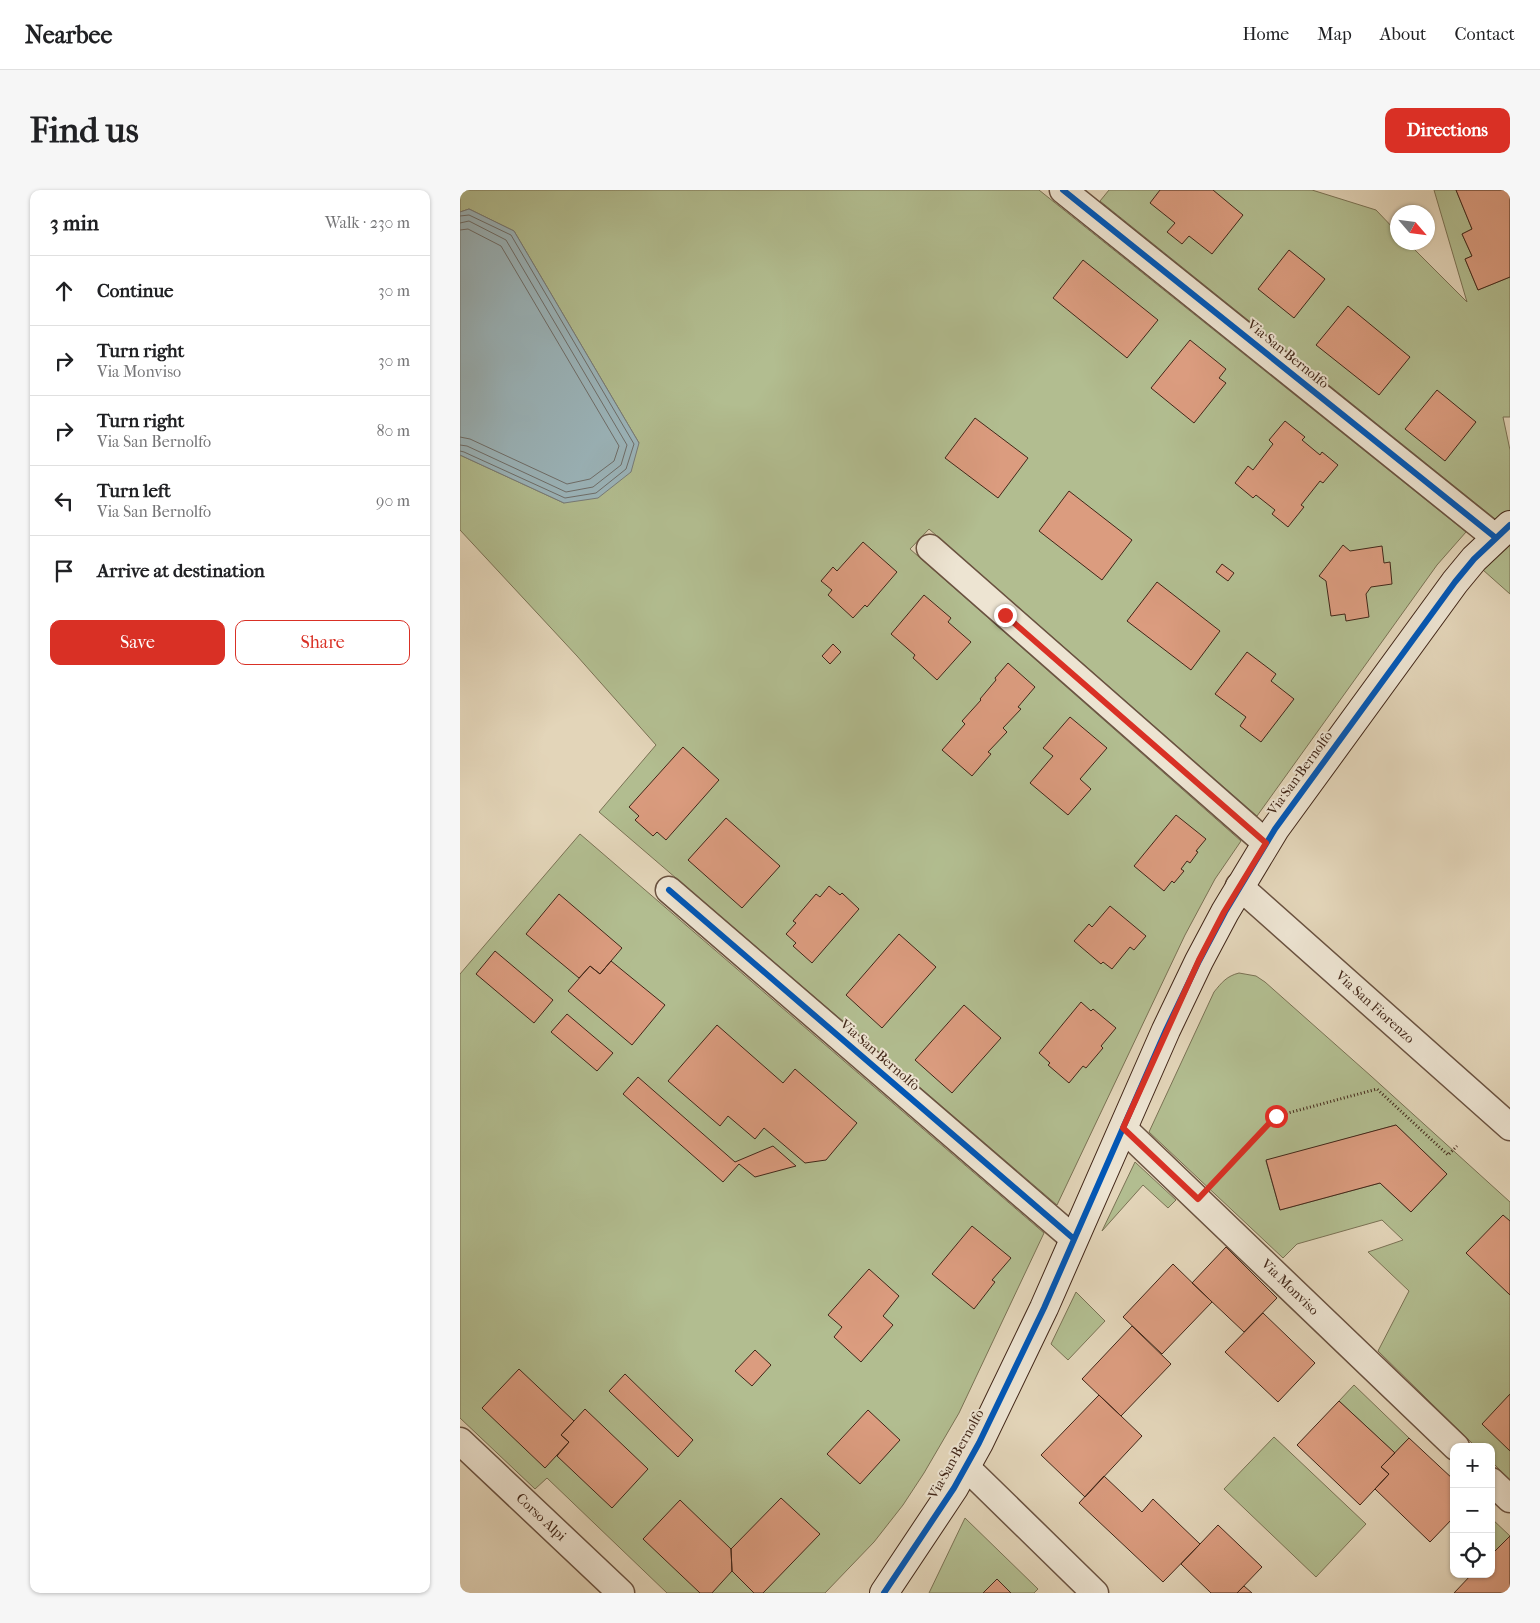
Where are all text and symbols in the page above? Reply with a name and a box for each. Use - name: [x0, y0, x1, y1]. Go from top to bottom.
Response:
- text: Nearbee: [25, 21, 112, 49]
- text: Home: [1242, 24, 1289, 45]
- text: Map: [1317, 24, 1352, 45]
- text: About: [1380, 24, 1426, 45]
- text: Contact: [1454, 24, 1515, 45]
- button: Directions: [1385, 108, 1510, 153]
- text: Find us: [30, 110, 139, 151]
- north arrow: [1390, 205, 1435, 250]
- text: 3 min: [50, 211, 99, 235]
- text: Walk · 230 m: [325, 213, 410, 232]
- icon: ahead: [50, 277, 78, 305]
- text: Continue: [97, 280, 173, 302]
- text: 30 m: [378, 281, 410, 300]
- street label: Via San Bernolfo: [1243, 315, 1332, 392]
- text: Turn right: [97, 340, 184, 362]
- icon: right: [50, 347, 78, 375]
- text: 30 m: [378, 351, 410, 370]
- text: Via Monviso: [97, 362, 181, 381]
- text: Turn right: [97, 410, 184, 432]
- icon: right: [50, 417, 78, 445]
- text: 80 m: [376, 421, 410, 440]
- text: Via San Bernolfo: [97, 432, 211, 451]
- text: Turn left: [97, 480, 171, 502]
- icon: left: [50, 487, 78, 515]
- text: 90 m: [376, 491, 410, 510]
- text: Via San Bernolfo: [97, 502, 211, 521]
- icon: arrive: [50, 557, 78, 585]
- text: Arrive at destination: [97, 560, 265, 582]
- route end: [994, 604, 1017, 627]
- button: Save: [50, 620, 225, 665]
- button: Share: [235, 620, 410, 665]
- street label: Via San Bernolfo: [1263, 728, 1336, 819]
- street label: Via San Fiorenzo: [1331, 966, 1418, 1047]
- street label: Via San Bernolfo: [836, 1015, 923, 1094]
- route start: [1265, 1105, 1288, 1128]
- street label: Via Monviso: [1257, 1255, 1322, 1319]
- street label: Via San Bernolfo: [924, 1406, 988, 1503]
- map controls: [1450, 1443, 1495, 1578]
- button: +: [1450, 1443, 1495, 1488]
- button: −: [1450, 1488, 1495, 1533]
- street label: Corso Alpi: [512, 1490, 570, 1544]
- button: locate: [1450, 1533, 1495, 1578]

